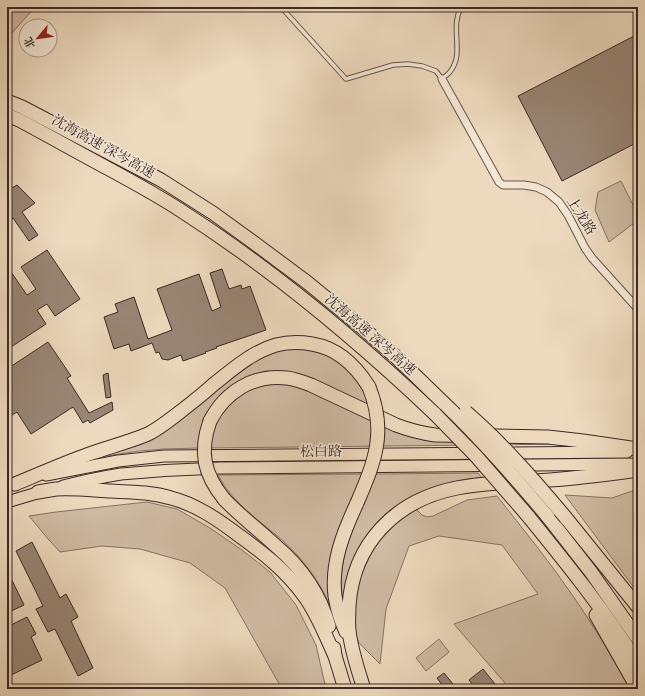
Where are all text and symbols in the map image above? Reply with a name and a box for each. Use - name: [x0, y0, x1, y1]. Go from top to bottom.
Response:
- north arrow: [18, 18, 58, 58]
- text: 北: [21, 34, 39, 51]
- street label: 沈海高速 深岑高速: [48, 111, 158, 183]
- street label: 上龙路: [562, 193, 600, 239]
- street label: 沈海高速 深岑高速: [321, 290, 419, 380]
- street label: 松白路: [300, 443, 342, 461]

